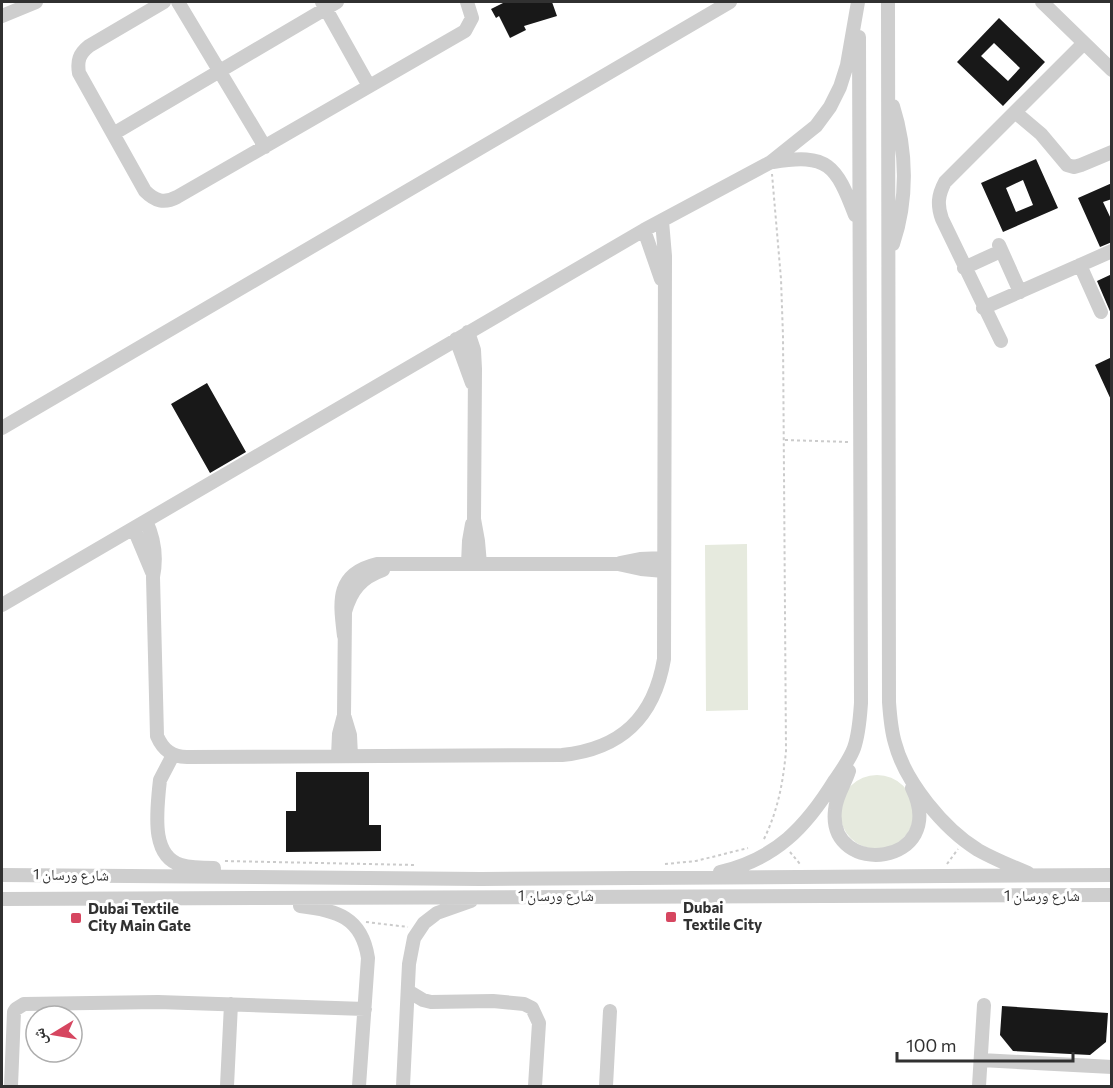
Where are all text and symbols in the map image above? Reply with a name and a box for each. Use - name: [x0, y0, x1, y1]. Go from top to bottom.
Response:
- street label: شارع ورسان 1: [33, 864, 109, 886]
- street label: شارع ورسان 1: [518, 886, 594, 906]
- street label: شارع ورسان 1: [1004, 886, 1080, 906]
- place label: Dubai Textile City: [683, 898, 763, 933]
- place label: Dubai Textile City Main Gate: [88, 899, 191, 934]
- marker: Dubai Textile City: [664, 910, 678, 924]
- marker: Dubai Textile City Main Gate: [69, 911, 83, 925]
- north arrow: [24, 1004, 84, 1064]
- scale bar: [897, 1025, 1072, 1063]
- text: ش: [28, 1027, 51, 1047]
- text: 100 m: [906, 1034, 956, 1056]

